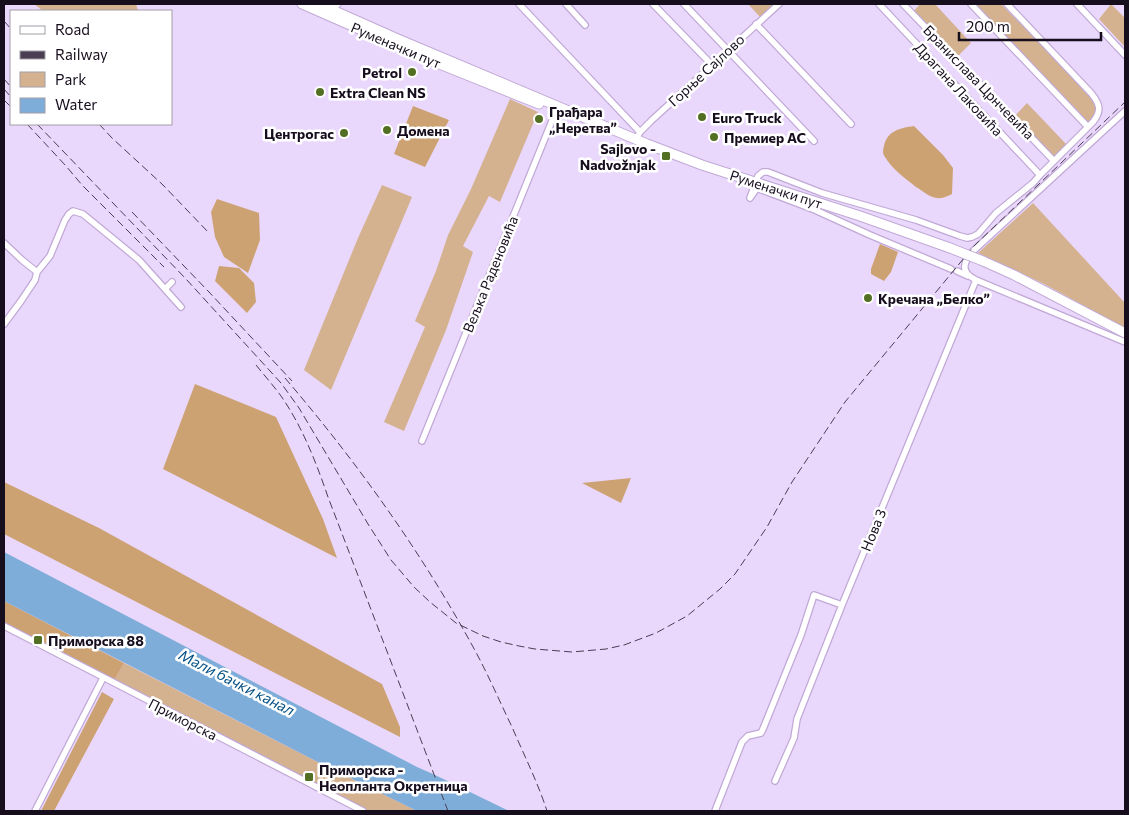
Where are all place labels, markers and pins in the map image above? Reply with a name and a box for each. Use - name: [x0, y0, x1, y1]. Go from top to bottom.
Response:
- place label: Petrol: [362, 64, 402, 81]
- marker: Petrol: [406, 66, 418, 78]
- place label: Extra Clean NS: [330, 84, 426, 101]
- marker: Extra Clean NS: [314, 86, 326, 98]
- place label: Грађара „Неретва”: [549, 103, 617, 136]
- place label: Euro Truck: [712, 109, 782, 126]
- marker: Euro Truck: [696, 111, 708, 123]
- marker: Грађара „Неретва”: [533, 113, 545, 125]
- place label: Домена: [397, 122, 450, 139]
- marker: Домена: [381, 124, 393, 136]
- place label: Центрогас: [264, 125, 334, 142]
- marker: Центрогас: [338, 127, 350, 139]
- place label: Премиер АС: [724, 129, 806, 146]
- marker: Премиер АС: [708, 131, 720, 143]
- place label: Sajlovo - Nadvožnjak: [580, 140, 656, 173]
- marker: Sajlovo - Nadvožnjak: [660, 150, 672, 162]
- place label: Кречана „Белко”: [878, 290, 990, 307]
- marker: Кречана „Белко”: [862, 292, 874, 304]
- place label: Приморска 88: [48, 632, 144, 649]
- marker: Приморска 88: [32, 634, 44, 646]
- place label: Приморска - Неопланта Окретница: [319, 761, 468, 794]
- marker: Приморска - Неопланта Окретница: [303, 771, 315, 783]

